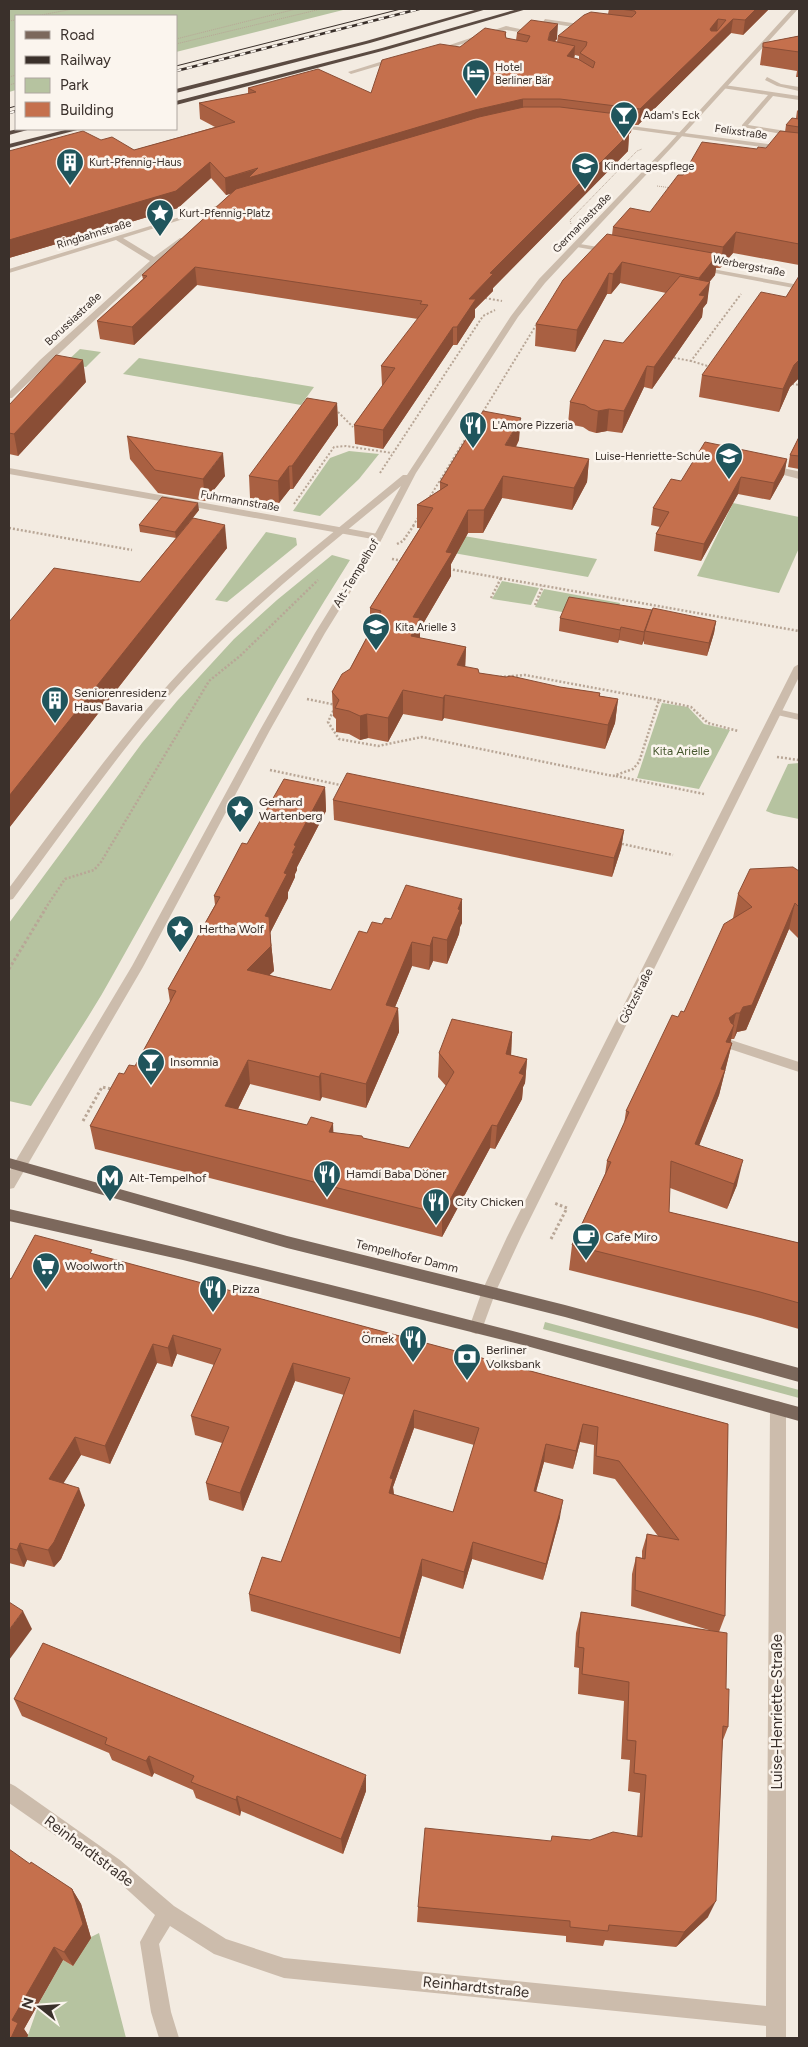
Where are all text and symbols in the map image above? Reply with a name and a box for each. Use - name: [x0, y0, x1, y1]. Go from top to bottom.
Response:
- legend: [15, 15, 178, 130]
- text: Road: [60, 26, 95, 44]
- text: Railway: [60, 51, 111, 69]
- hotel icon: Hotel Berliner Bär: [461, 58, 491, 97]
- place label: Hotel Berliner Bär: [495, 61, 551, 87]
- text: Park: [60, 76, 89, 94]
- bar icon: Adam's Eck: [609, 100, 639, 139]
- text: Building: [60, 101, 114, 119]
- place label: Adam's Eck: [643, 109, 700, 122]
- street label: Felixstraße: [714, 122, 768, 142]
- building icon: Kurt-Pfennig-Haus: [55, 147, 85, 186]
- school or university icon: Kindertagespflege: [570, 151, 600, 190]
- place label: Kurt-Pfennig-Haus: [89, 156, 182, 169]
- place label: Kindertagespflege: [604, 160, 694, 173]
- street label: Germaniastraße: [550, 190, 614, 256]
- place icon: Kurt-Pfennig-Platz: [145, 198, 175, 237]
- place label: Kurt-Pfennig-Platz: [179, 207, 271, 220]
- street label: Ringbahnstraße: [55, 217, 133, 251]
- street label: Werbergstraße: [712, 253, 786, 279]
- street label: Borussiastraße: [42, 290, 104, 348]
- restaurant icon: L'Amore Pizzeria: [458, 410, 488, 449]
- place label: L'Amore Pizzeria: [492, 419, 573, 432]
- school or university icon: Luise-Henriette-Schule: [714, 441, 744, 480]
- place label: Luise-Henriette-Schule: [595, 450, 710, 463]
- street label: Fuhrmannstraße: [200, 488, 280, 514]
- street label: Alt-Tempelhof: [330, 536, 382, 610]
- school or university icon: Kita Arielle 3: [361, 612, 391, 651]
- place label: Kita Arielle 3: [395, 621, 456, 634]
- building icon: Seniorenresidenz Haus Bavaria: [40, 685, 70, 724]
- place label: Seniorenresidenz Haus Bavaria: [74, 686, 167, 714]
- park label: Kita Arielle: [652, 744, 710, 758]
- place icon: Gerhard Wartenberg: [225, 794, 255, 833]
- place label: Gerhard Wartenberg: [259, 795, 323, 823]
- place icon: Hertha Wolf: [165, 914, 195, 953]
- place label: Hertha Wolf: [199, 922, 265, 936]
- street label: Götzstraße: [616, 966, 656, 1026]
- bar icon: Insomnia: [136, 1047, 166, 1086]
- place label: Insomnia: [170, 1055, 218, 1069]
- restaurant icon: Hamdi Baba Döner: [312, 1159, 342, 1198]
- metro station icon: Alt-Tempelhof: [95, 1163, 125, 1202]
- place label: Hamdi Baba Döner: [346, 1167, 446, 1181]
- place label: Alt-Tempelhof: [129, 1171, 207, 1185]
- restaurant icon: City Chicken: [421, 1187, 451, 1226]
- place label: City Chicken: [455, 1195, 524, 1209]
- cafe icon: Cafe Miro: [571, 1222, 601, 1261]
- place label: Cafe Miro: [605, 1230, 658, 1244]
- street label: Tempelhofer Damm: [354, 1236, 460, 1276]
- supermarket icon: Woolworth: [31, 1251, 61, 1290]
- place label: Woolworth: [65, 1259, 124, 1273]
- restaurant icon: Pizza: [198, 1274, 228, 1313]
- place label: Pizza: [232, 1282, 260, 1296]
- restaurant icon: Örnek: [398, 1324, 428, 1363]
- place label: Örnek: [362, 1332, 394, 1346]
- bank icon: Berliner Volksbank: [452, 1342, 482, 1381]
- place label: Berliner Volksbank: [486, 1343, 541, 1371]
- street label: Luise-Henriette-Straße: [768, 1634, 786, 1790]
- street label: Reinhardtstraße: [41, 1812, 137, 1890]
- street label: Reinhardtstraße: [422, 1972, 530, 2002]
- north arrow: [15, 1982, 65, 2032]
- text: N: [18, 1996, 38, 2011]

